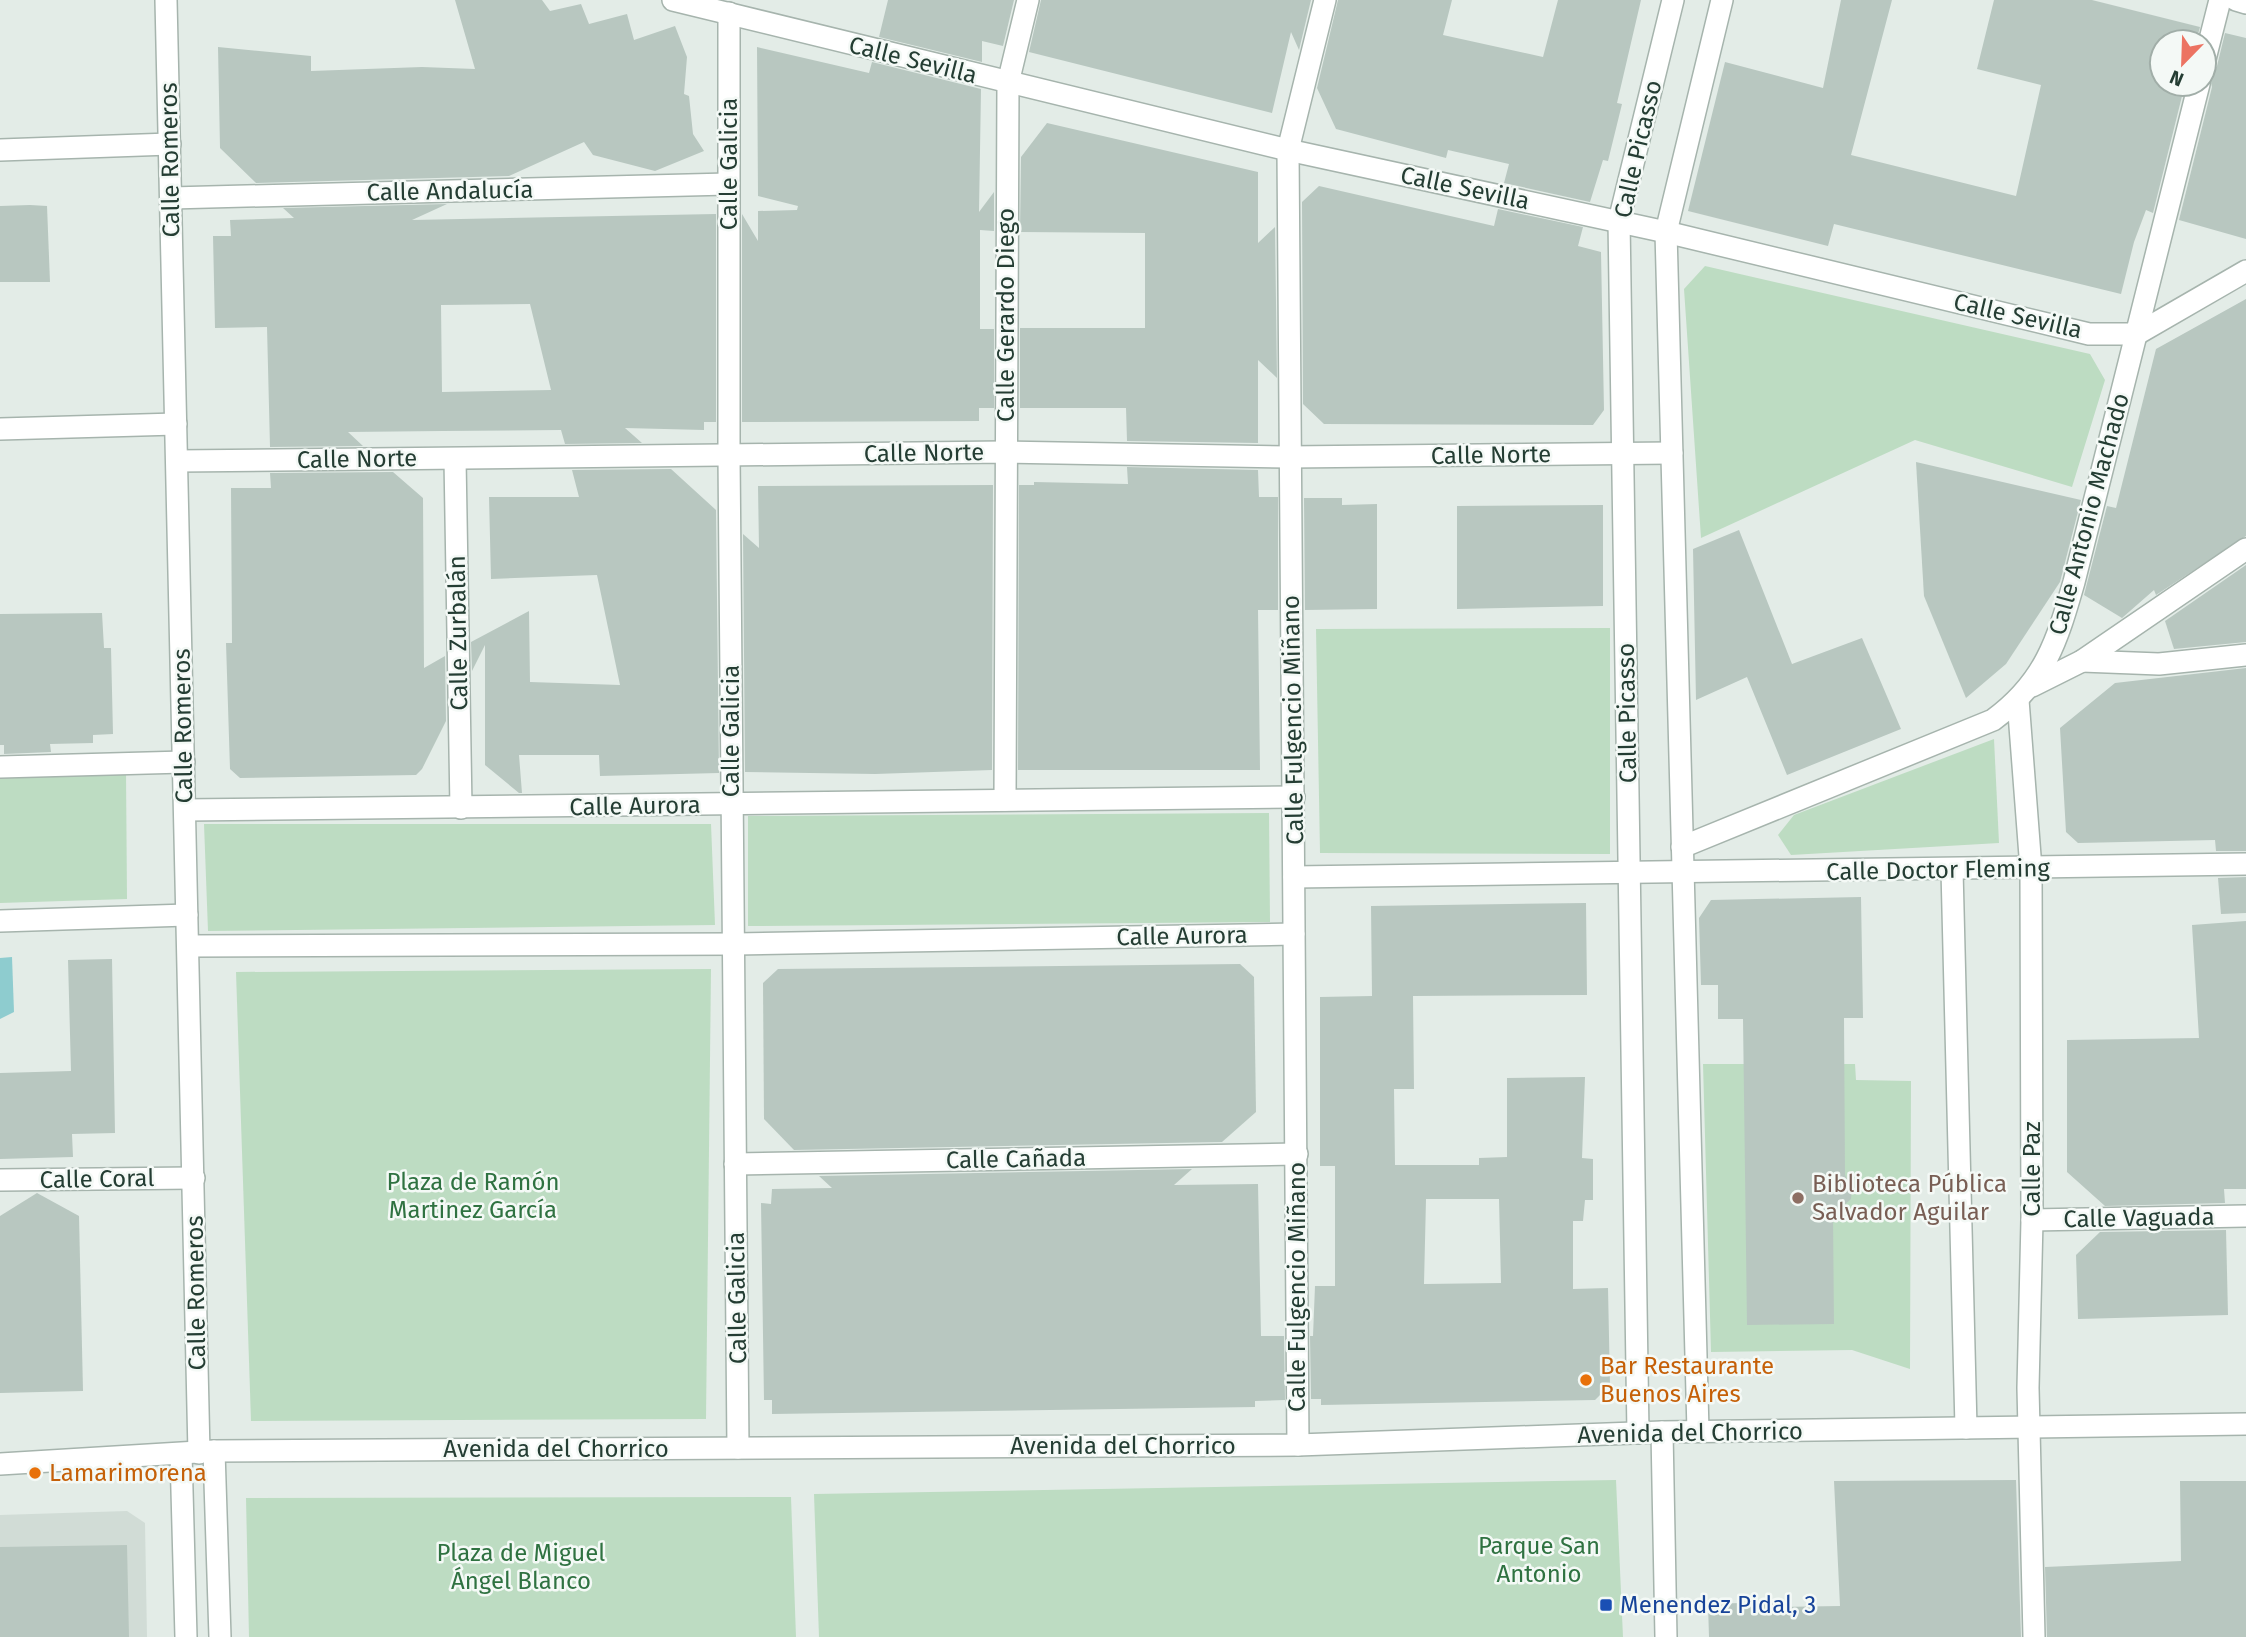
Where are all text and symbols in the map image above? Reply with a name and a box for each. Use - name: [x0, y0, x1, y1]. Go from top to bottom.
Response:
- north arrow: [2148, 28, 2218, 98]
- street label: Calle Sevilla: [846, 31, 980, 89]
- text: N: [2166, 65, 2187, 91]
- street label: Calle Picasso: [1609, 77, 1667, 221]
- street label: Calle Romeros: [155, 82, 185, 238]
- street label: Calle Galicia: [715, 98, 743, 230]
- street label: Calle Sevilla: [1398, 161, 1532, 215]
- street label: Calle Andalucía: [366, 176, 534, 206]
- street label: Calle Gerardo Diego: [992, 208, 1020, 422]
- street label: Calle Sevilla: [1951, 288, 2085, 344]
- street label: Calle Antonio Machado: [2043, 390, 2135, 638]
- street label: Calle Norte: [864, 438, 984, 468]
- street label: Calle Norte: [1431, 440, 1551, 470]
- street label: Calle Norte: [297, 444, 417, 474]
- street label: Calle Zurbalán: [443, 555, 473, 711]
- street label: Calle Fulgencio Miñano: [1277, 595, 1309, 845]
- street label: Calle Picasso: [1612, 643, 1642, 783]
- street label: Calle Romeros: [168, 648, 198, 804]
- street label: Calle Galicia: [717, 665, 745, 797]
- street label: Calle Aurora: [569, 791, 701, 821]
- street label: Calle Doctor Fleming: [1826, 854, 2051, 886]
- street label: Calle Aurora: [1116, 921, 1248, 951]
- street label: Calle Paz: [2018, 1121, 2046, 1217]
- street label: Calle Cañada: [946, 1144, 1086, 1174]
- street label: Calle Fulgencio Miñano: [1283, 1162, 1311, 1412]
- street label: Calle Coral: [39, 1164, 155, 1194]
- park label: Plaza de Ramón Martinez García: [387, 1168, 560, 1224]
- place label: Biblioteca Pública Salvador Aguilar: [1812, 1170, 2007, 1226]
- marker: Biblioteca Pública Salvador Aguilar: [1790, 1190, 1806, 1206]
- street label: Calle Vaguada: [2063, 1203, 2215, 1233]
- street label: Calle Romeros: [181, 1215, 211, 1371]
- street label: Calle Galicia: [722, 1232, 752, 1364]
- place label: Bar Restaurante Buenos Aires: [1600, 1352, 1774, 1408]
- marker: Bar Restaurante Buenos Aires: [1578, 1372, 1594, 1388]
- street label: Avenida del Chorrico: [1577, 1417, 1803, 1449]
- street label: Avenida del Chorrico: [1010, 1432, 1236, 1460]
- street label: Avenida del Chorrico: [443, 1435, 669, 1463]
- place label: Lamarimorena: [49, 1459, 207, 1487]
- marker: Lamarimorena: [27, 1465, 43, 1481]
- park label: Parque San Antonio: [1478, 1532, 1600, 1588]
- park label: Plaza de Miguel Ángel Blanco: [437, 1539, 605, 1595]
- place label: Menendez Pidal, 3: [1620, 1591, 1816, 1619]
- marker: Menendez Pidal, 3: [1598, 1597, 1614, 1613]

